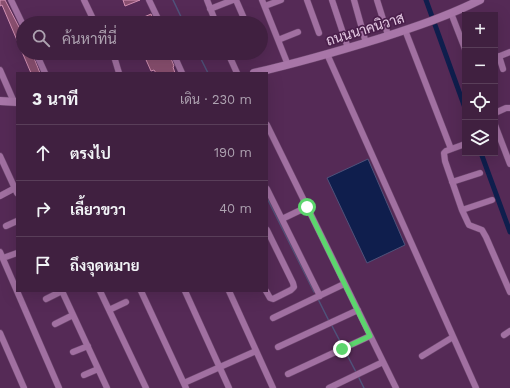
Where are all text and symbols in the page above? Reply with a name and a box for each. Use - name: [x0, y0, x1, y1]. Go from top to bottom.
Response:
- street label: ถนนนาคนิวาส: [324, 9, 406, 49]
- map controls: [462, 12, 498, 156]
- button: +: [462, 12, 498, 48]
- search box: [16, 16, 268, 60]
- icon: search: [30, 27, 52, 49]
- text: ค้นหาที่นี่: [62, 30, 117, 48]
- button: −: [462, 48, 498, 84]
- button: locate: [462, 84, 498, 120]
- text: 3 นาที: [32, 89, 78, 109]
- text: เดิน · 230 m: [180, 92, 252, 107]
- button: layers: [462, 120, 498, 156]
- icon: ahead: [32, 142, 54, 164]
- text: ตรงไป: [70, 145, 111, 163]
- text: 190 m: [214, 145, 252, 160]
- icon: right: [32, 198, 54, 220]
- route start: [298, 198, 316, 216]
- text: เลี้ยวขวา: [70, 201, 126, 219]
- text: 40 m: [219, 201, 252, 216]
- icon: arrive: [32, 254, 54, 276]
- text: ถึงจุดหมาย: [70, 257, 140, 275]
- route end: [333, 340, 351, 358]

